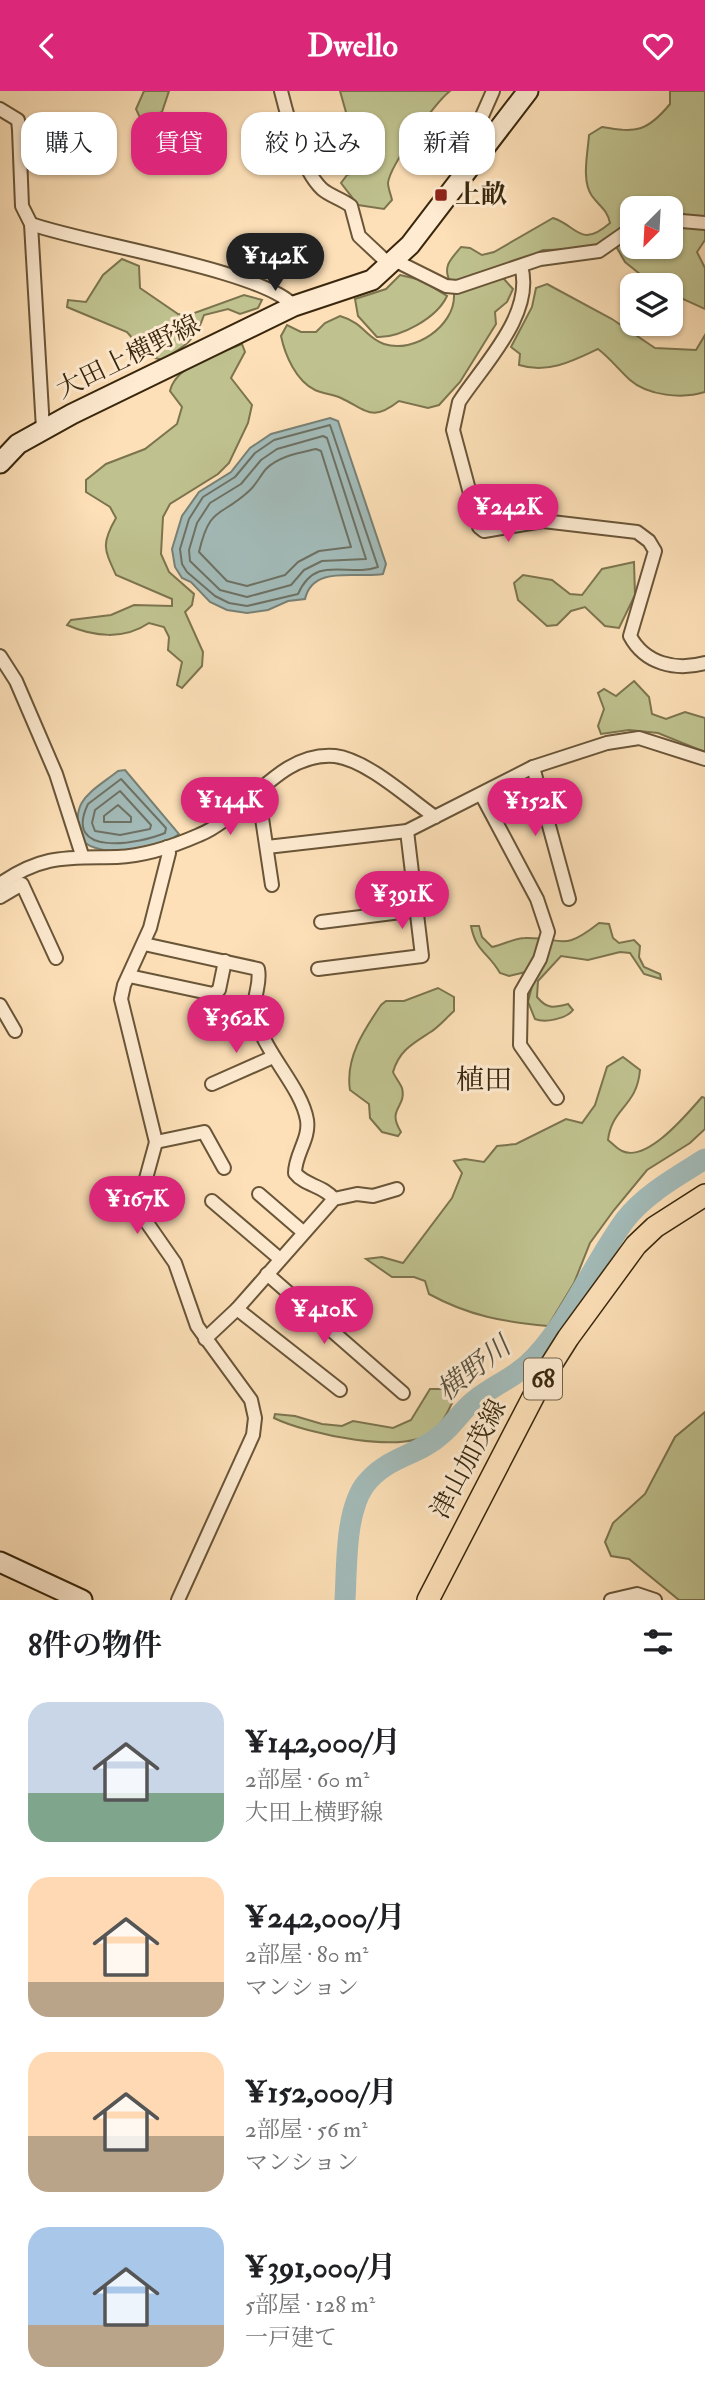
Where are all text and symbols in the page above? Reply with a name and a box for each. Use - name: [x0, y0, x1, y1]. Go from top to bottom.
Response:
- text: Dwello: [307, 26, 398, 66]
- icon: back: [28, 27, 66, 65]
- icon: heart: [639, 27, 677, 65]
- chip: 購入: [21, 112, 117, 175]
- chip: 賃貸: [131, 112, 227, 175]
- chip: 絞り込み: [241, 112, 385, 175]
- chip: 新着: [399, 112, 495, 175]
- place label: 上畝: [455, 179, 507, 211]
- marker: 上畝: [433, 187, 449, 203]
- north arrow: [620, 196, 682, 259]
- map controls: [620, 196, 683, 336]
- pin: ¥142K: [226, 233, 324, 293]
- text: ¥142K: [242, 241, 308, 270]
- button: layers: [620, 273, 683, 336]
- street label: 大田上横野線: [51, 308, 205, 406]
- pin: ¥242K: [459, 484, 557, 544]
- text: ¥242K: [473, 492, 543, 521]
- pin: ¥144K: [181, 777, 279, 837]
- pin: ¥152K: [486, 779, 584, 838]
- text: ¥144K: [197, 785, 263, 814]
- text: ¥152K: [503, 786, 567, 815]
- pin: ¥391K: [353, 871, 451, 931]
- text: ¥391K: [371, 879, 433, 908]
- pin: ¥362K: [187, 995, 285, 1055]
- text: ¥362K: [203, 1003, 269, 1032]
- district label: 植田: [456, 1063, 512, 1098]
- pin: ¥167K: [88, 1177, 186, 1236]
- text: ¥167K: [105, 1184, 169, 1213]
- pin: ¥410K: [275, 1287, 373, 1346]
- text: ¥410K: [291, 1294, 357, 1323]
- water label: 横野川: [430, 1328, 520, 1409]
- road number: 68: [524, 1359, 562, 1399]
- street label: 津山加茂線: [424, 1394, 514, 1524]
- icon: filters: [639, 1623, 677, 1661]
- text: 8件の物件: [28, 1627, 162, 1664]
- text: ¥142,000/月: [245, 1724, 401, 1761]
- icon: home: [84, 1730, 168, 1814]
- text: 2部屋 · 60 m²: [245, 1765, 369, 1794]
- text: 大田上横野線: [245, 1798, 383, 1827]
- text: ¥242,000/月: [245, 1899, 405, 1936]
- icon: home: [84, 1905, 168, 1989]
- text: 2部屋 · 80 m²: [245, 1940, 369, 1969]
- text: マンション: [245, 1973, 359, 2002]
- text: ¥152,000/月: [245, 2074, 398, 2111]
- icon: home: [84, 2080, 168, 2164]
- text: 2部屋 · 56 m²: [245, 2115, 368, 2144]
- text: マンション: [245, 2148, 359, 2177]
- text: ¥391,000/月: [245, 2249, 396, 2286]
- icon: home: [84, 2255, 168, 2339]
- text: 5部屋 · 128 m²: [245, 2290, 375, 2319]
- text: 一戸建て: [245, 2323, 337, 2352]

